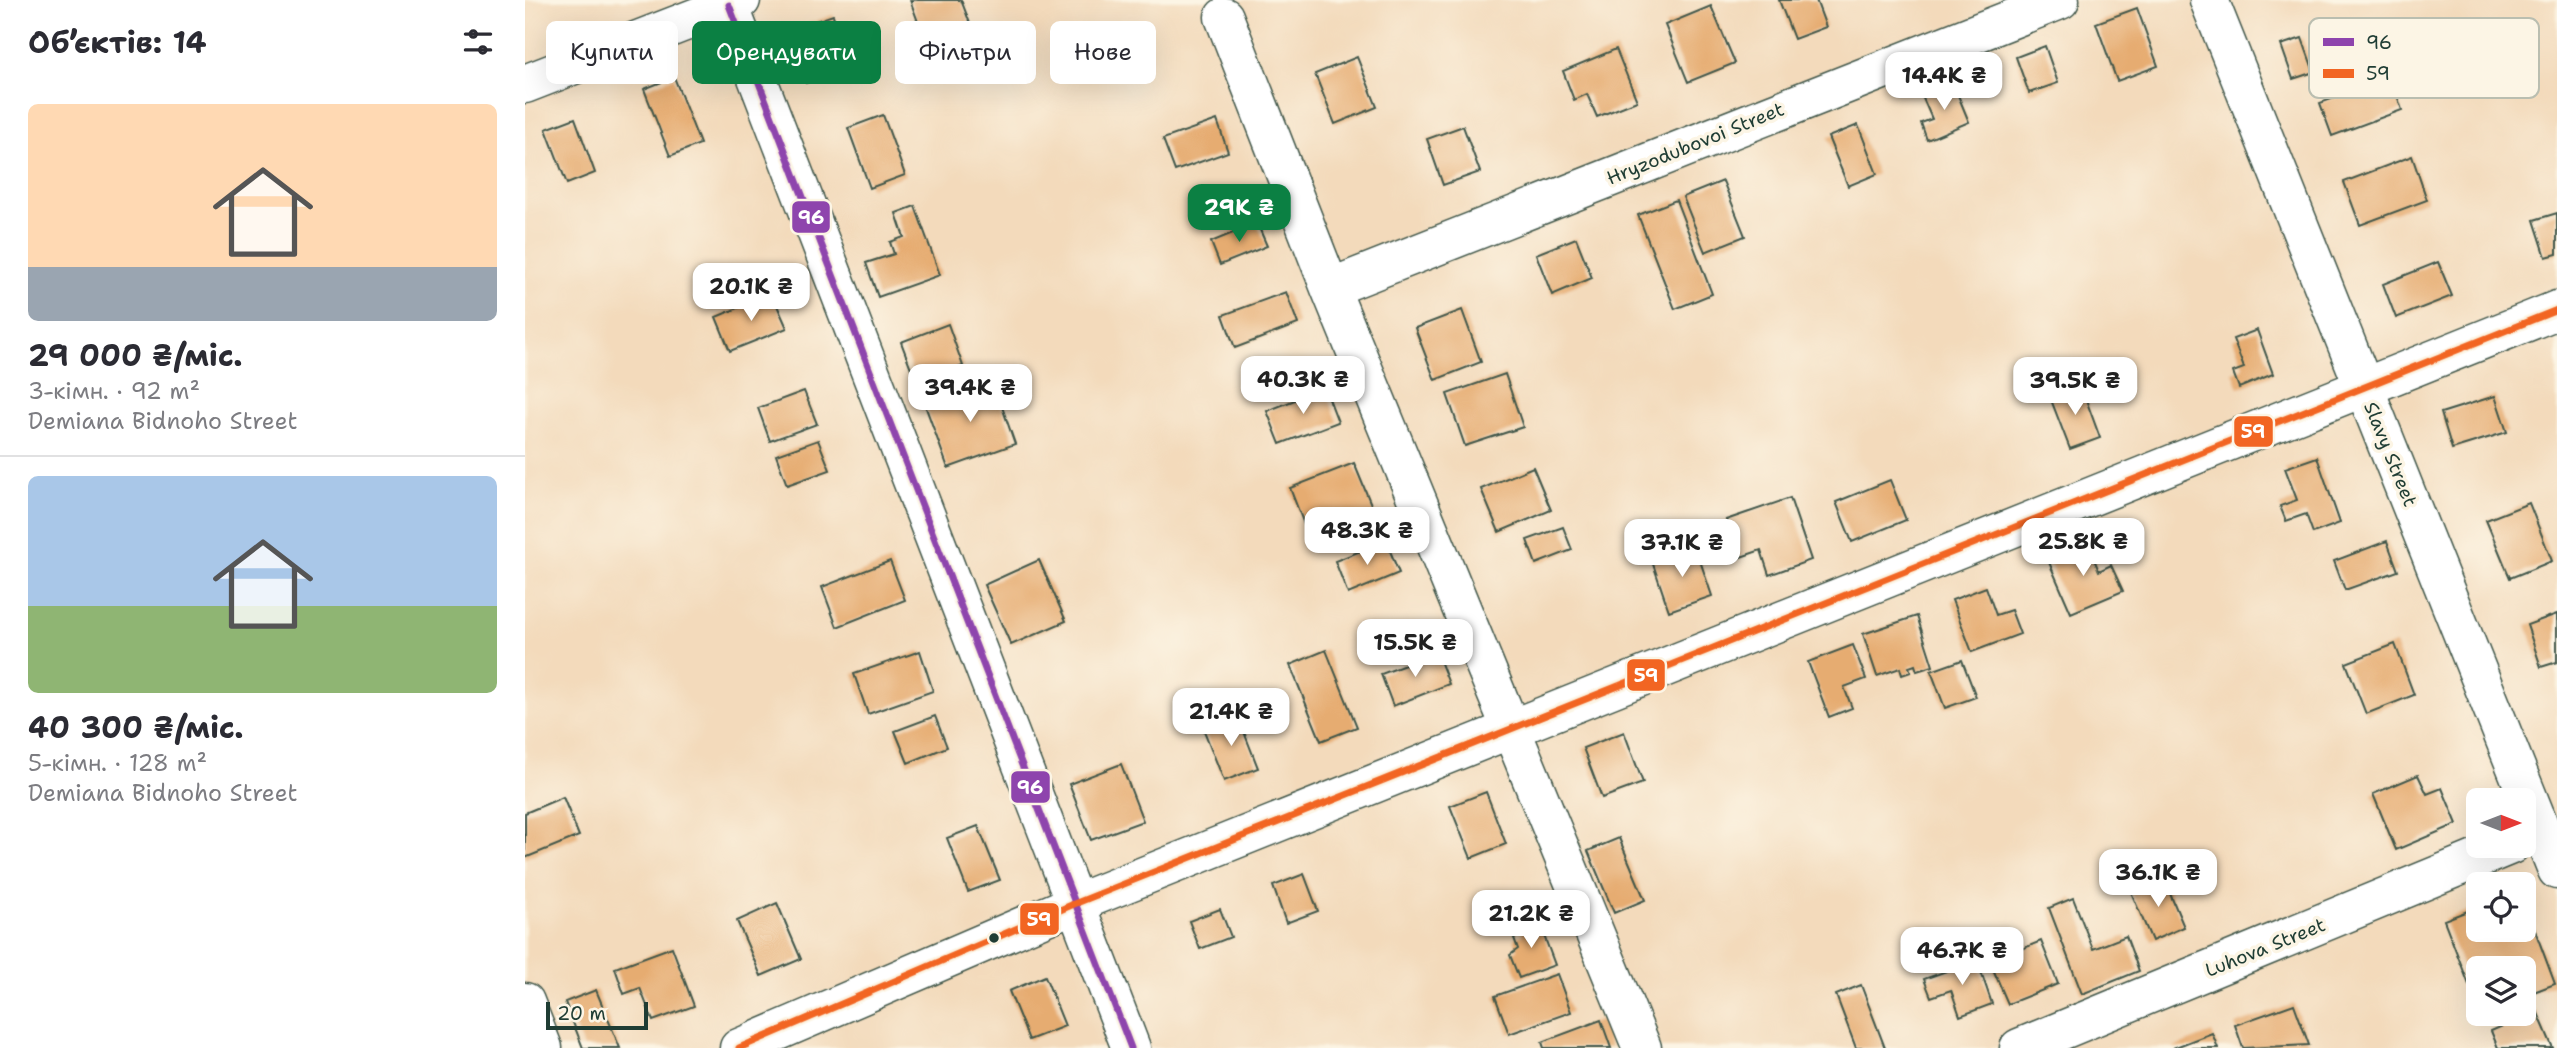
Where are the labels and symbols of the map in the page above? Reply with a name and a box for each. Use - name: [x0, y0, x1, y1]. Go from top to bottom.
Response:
- legend: [2309, 18, 2539, 98]
- text: 96: [2366, 30, 2392, 55]
- pin: 14.4K ₴: [1879, 52, 2009, 112]
- text: 59: [2366, 61, 2390, 86]
- street label: Hryzodubovoi Street: [1603, 96, 1788, 191]
- pin: 29K ₴: [1190, 184, 1288, 244]
- line badge: 96: [791, 200, 831, 234]
- text: 96: [798, 205, 824, 230]
- pin: 20.1K ₴: [686, 264, 816, 323]
- pin: 40.3K ₴: [1238, 356, 1368, 416]
- pin: 39.5K ₴: [2010, 358, 2140, 417]
- pin: 39.4K ₴: [905, 364, 1035, 424]
- street label: Slavy Street: [2358, 398, 2423, 510]
- line badge: 59: [2233, 415, 2274, 448]
- text: 59: [2241, 419, 2265, 444]
- pin: 48.3K ₴: [1302, 508, 1432, 567]
- pin: 25.8K ₴: [2018, 518, 2148, 578]
- pin: 37.1K ₴: [1617, 520, 1747, 579]
- pin: 15.5K ₴: [1350, 620, 1480, 679]
- line badge: 59: [1626, 658, 1666, 692]
- text: 59: [1634, 663, 1658, 688]
- pin: 21.4K ₴: [1166, 688, 1296, 748]
- line badge: 96: [1010, 770, 1051, 804]
- text: 96: [1017, 775, 1043, 800]
- north arrow: [2466, 788, 2536, 858]
- pin: 36.1K ₴: [2093, 850, 2223, 909]
- pin: 21.2K ₴: [1466, 890, 1596, 950]
- line badge: 59: [1019, 902, 1060, 936]
- text: 59: [1027, 907, 1051, 932]
- street label: Luhova Street: [2201, 912, 2329, 983]
- pin: 46.7K ₴: [1897, 928, 2027, 987]
- unlabelled marker: [987, 931, 1001, 945]
- scale bar: [546, 999, 647, 1031]

